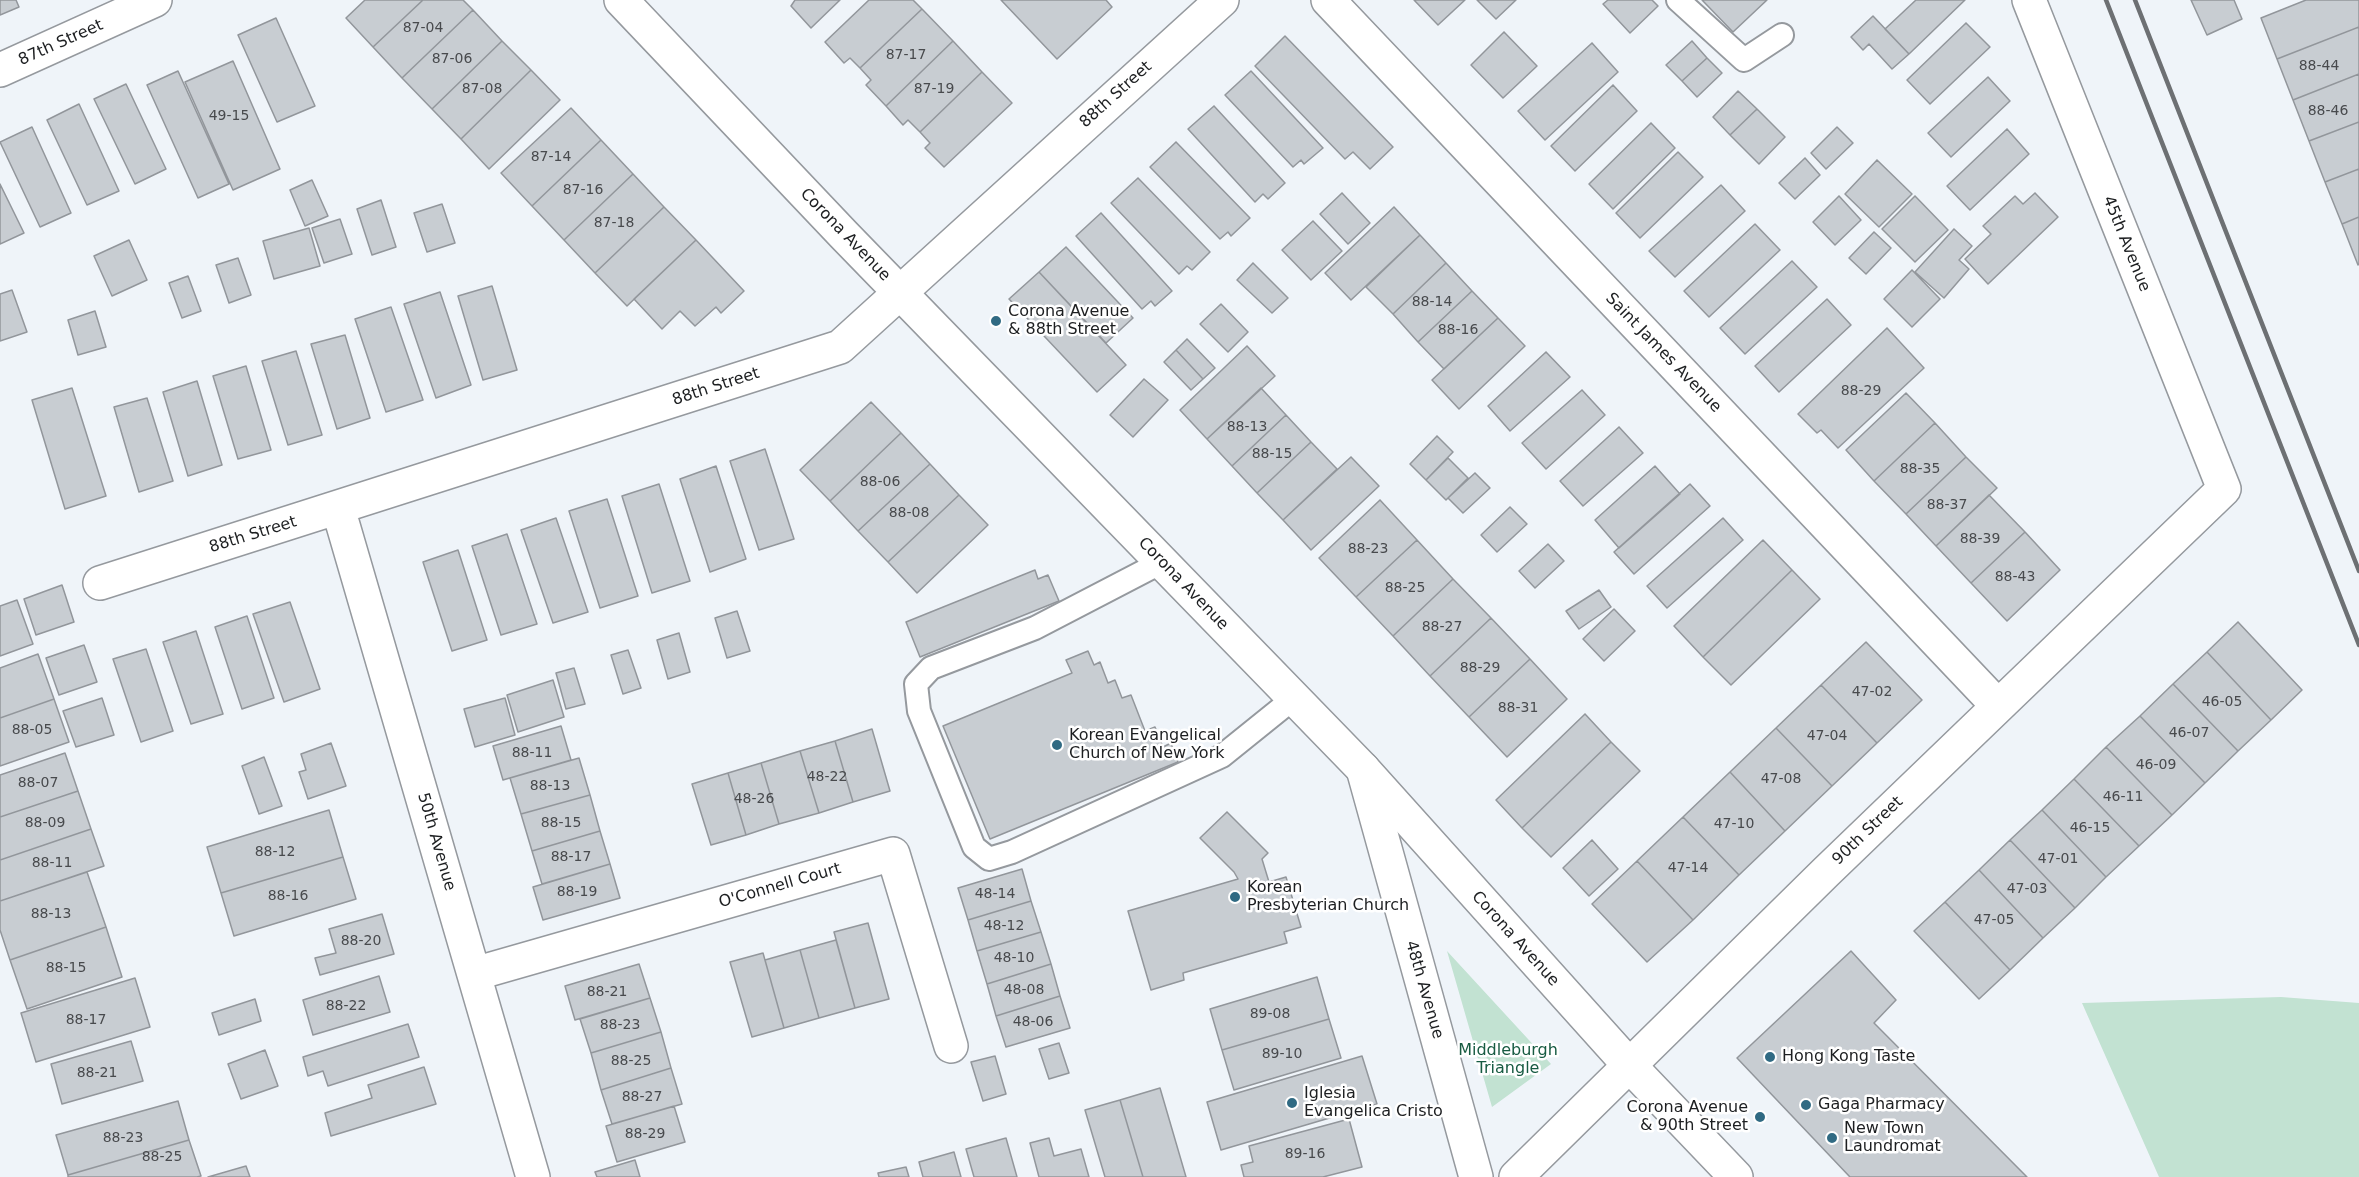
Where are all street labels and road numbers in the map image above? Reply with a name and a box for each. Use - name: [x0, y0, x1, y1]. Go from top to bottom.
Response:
- street label: 87th Street: [16, 16, 106, 70]
- street label: 88th Street: [1076, 58, 1156, 132]
- street label: Corona Avenue: [796, 185, 894, 285]
- street label: 45th Avenue: [2098, 193, 2154, 295]
- street label: Saint James Avenue: [1601, 289, 1725, 417]
- street label: 88th Street: [670, 364, 762, 410]
- street label: 88th Street: [207, 513, 299, 557]
- street label: Corona Avenue: [1134, 534, 1232, 634]
- street label: 50th Avenue: [413, 791, 459, 893]
- street label: 90th Street: [1829, 793, 1907, 869]
- street label: O'Connell Court: [717, 859, 843, 913]
- street label: Corona Avenue: [1467, 887, 1563, 991]
- street label: 48th Avenue: [1401, 939, 1447, 1041]

